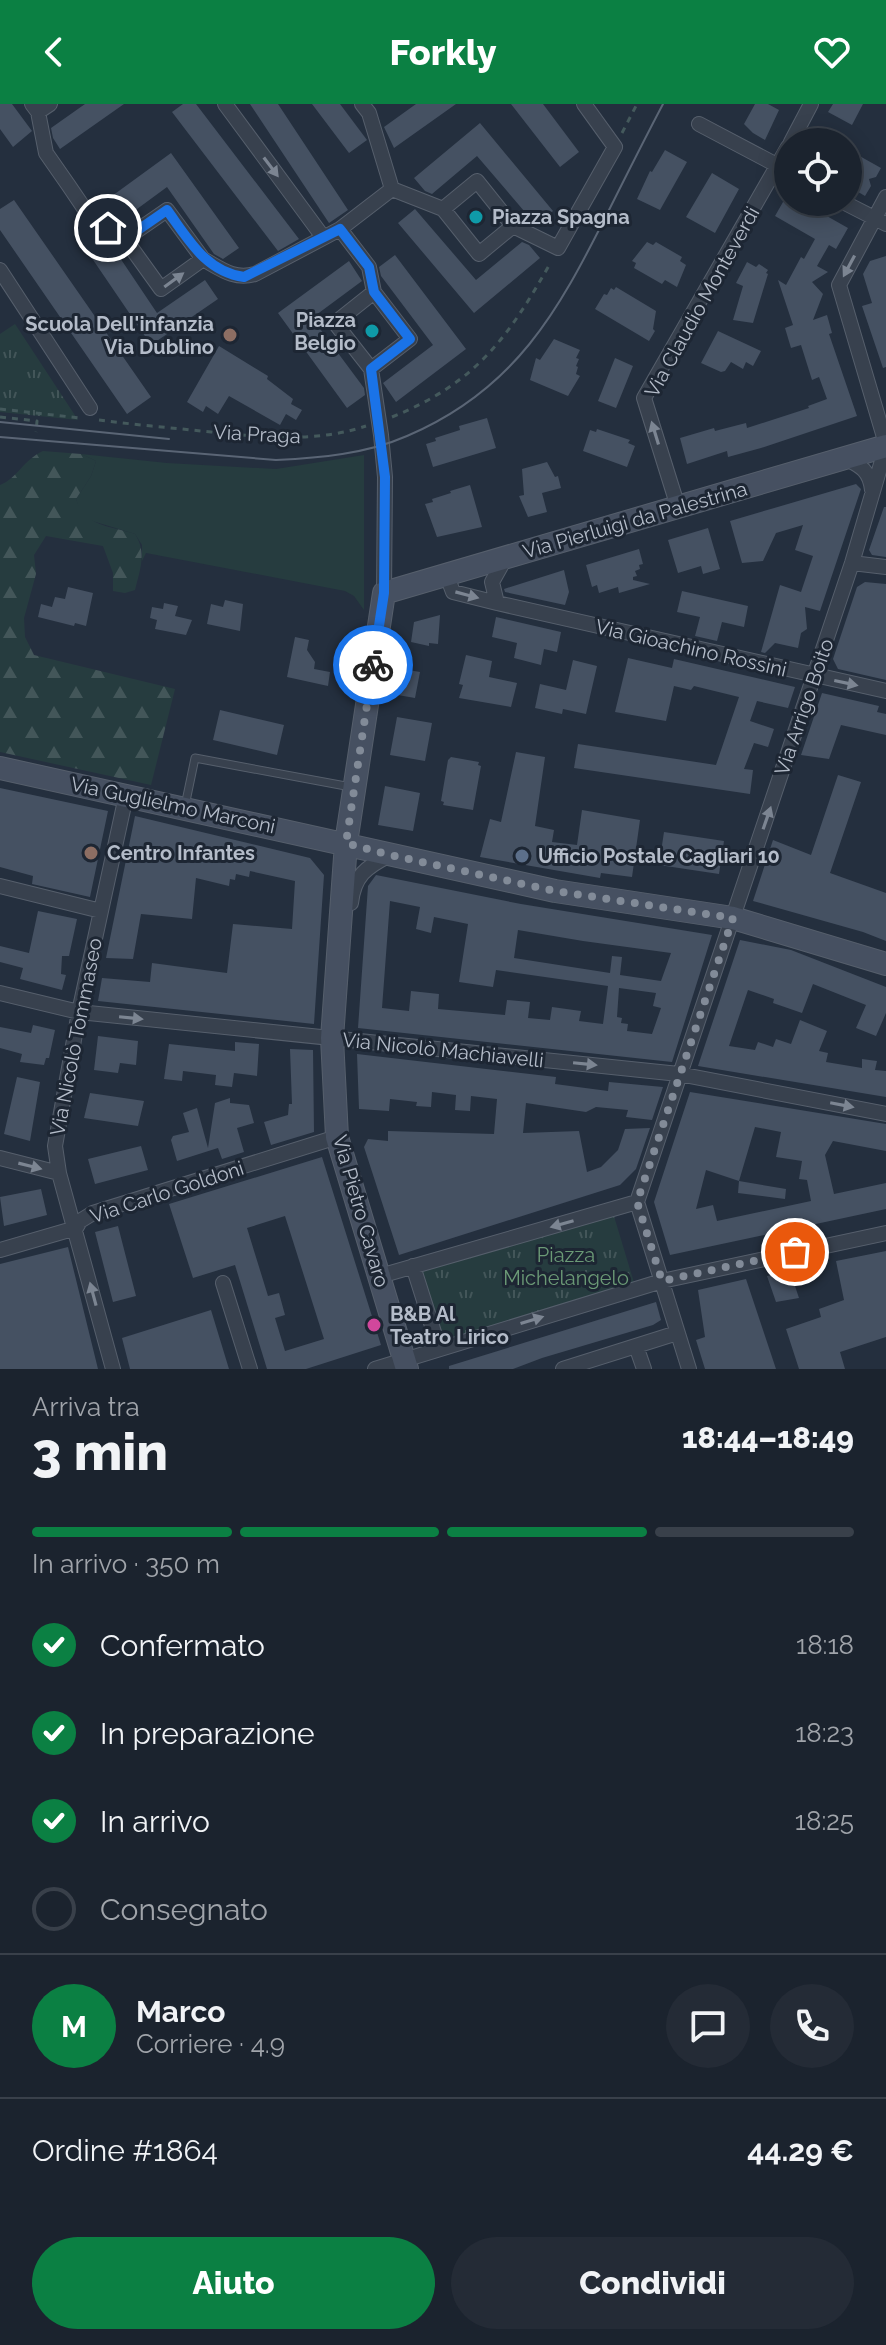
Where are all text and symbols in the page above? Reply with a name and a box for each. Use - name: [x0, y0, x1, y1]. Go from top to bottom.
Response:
- icon: back: [32, 30, 76, 74]
- icon: heart: [810, 30, 854, 74]
- text: Forkly: [389, 31, 497, 73]
- map controls: [774, 128, 862, 216]
- button: locate: [774, 128, 862, 216]
- one-way arrow: [263, 156, 279, 177]
- pin: [74, 194, 142, 262]
- street label: Via Claudio Monteverdi: [640, 203, 764, 401]
- place label: Piazza Spagna: [492, 205, 630, 229]
- icon: home: [86, 206, 130, 250]
- marker: Piazza Spagna: [467, 208, 485, 226]
- one-way arrow: [842, 255, 856, 277]
- one-way arrow: [164, 273, 185, 288]
- place label: Piazza Belgio: [294, 308, 356, 355]
- place label: Scuola Dell'infanzia Via Dublino: [25, 312, 214, 359]
- marker: Piazza Belgio: [363, 322, 381, 340]
- marker: Scuola Dell'infanzia Via Dublino: [221, 326, 239, 344]
- street label: Via Praga: [213, 420, 301, 448]
- one-way arrow: [648, 420, 661, 444]
- street label: Via Pierluigi da Palestrina: [520, 476, 750, 564]
- one-way arrow: [455, 590, 480, 602]
- street label: Via Gioachino Rossini: [593, 614, 789, 682]
- courier: [333, 625, 413, 705]
- street label: Via Arrigo Boito: [769, 636, 839, 778]
- icon: bike: [351, 643, 395, 687]
- one-way arrow: [834, 677, 859, 690]
- street label: Via Guglielmo Marconi: [68, 772, 278, 838]
- one-way arrow: [761, 805, 773, 829]
- place label: Centro Infantes: [107, 841, 255, 865]
- marker: Centro Infantes: [82, 844, 100, 862]
- place label: Ufficio Postale Cagliari 10: [538, 844, 780, 868]
- marker: Ufficio Postale Cagliari 10: [513, 847, 531, 865]
- street label: Via Nicolò Tommaseo: [45, 936, 107, 1138]
- one-way arrow: [119, 1011, 144, 1024]
- street label: Via Nicolò Machiavelli: [341, 1027, 545, 1073]
- one-way arrow: [573, 1058, 598, 1071]
- one-way arrow: [829, 1100, 854, 1112]
- street label: Via Pietro Cavaro: [328, 1132, 394, 1290]
- street label: Via Carlo Goldoni: [87, 1156, 247, 1228]
- one-way arrow: [17, 1160, 42, 1172]
- one-way arrow: [549, 1218, 573, 1231]
- pin: [761, 1218, 829, 1286]
- icon: bag: [773, 1230, 817, 1274]
- park label: Piazza Michelangelo: [503, 1243, 629, 1290]
- one-way arrow: [86, 1281, 98, 1306]
- place label: B&B Al Teatro Lirico: [390, 1302, 509, 1349]
- one-way arrow: [521, 1313, 545, 1326]
- marker: B&B Al Teatro Lirico: [365, 1316, 383, 1334]
- text: Arriva tra: [32, 1392, 140, 1422]
- text: 18:44–18:49: [682, 1420, 854, 1455]
- text: 3 min: [32, 1421, 168, 1482]
- text: In arrivo · 350 m: [32, 1549, 220, 1579]
- icon: check: [32, 1623, 76, 1667]
- text: Confermato: [100, 1628, 265, 1663]
- text: 18:18: [796, 1630, 854, 1660]
- icon: check: [32, 1711, 76, 1755]
- text: In preparazione: [100, 1716, 315, 1751]
- text: 18:23: [795, 1718, 854, 1748]
- icon: check: [32, 1799, 76, 1843]
- text: In arrivo: [100, 1804, 210, 1839]
- text: 18:25: [795, 1806, 854, 1836]
- text: Consegnato: [100, 1892, 268, 1927]
- button: chat: [666, 1984, 750, 2068]
- button: phone: [770, 1984, 854, 2068]
- text: Marco: [136, 1994, 225, 2029]
- text: M: [61, 2009, 87, 2044]
- text: Corriere · 4.9: [136, 2029, 285, 2059]
- text: Ordine #1864: [32, 2133, 218, 2168]
- text: 44.29 €: [747, 2133, 854, 2168]
- button: Aiuto: [32, 2237, 435, 2329]
- button: Condividi: [451, 2237, 854, 2329]

